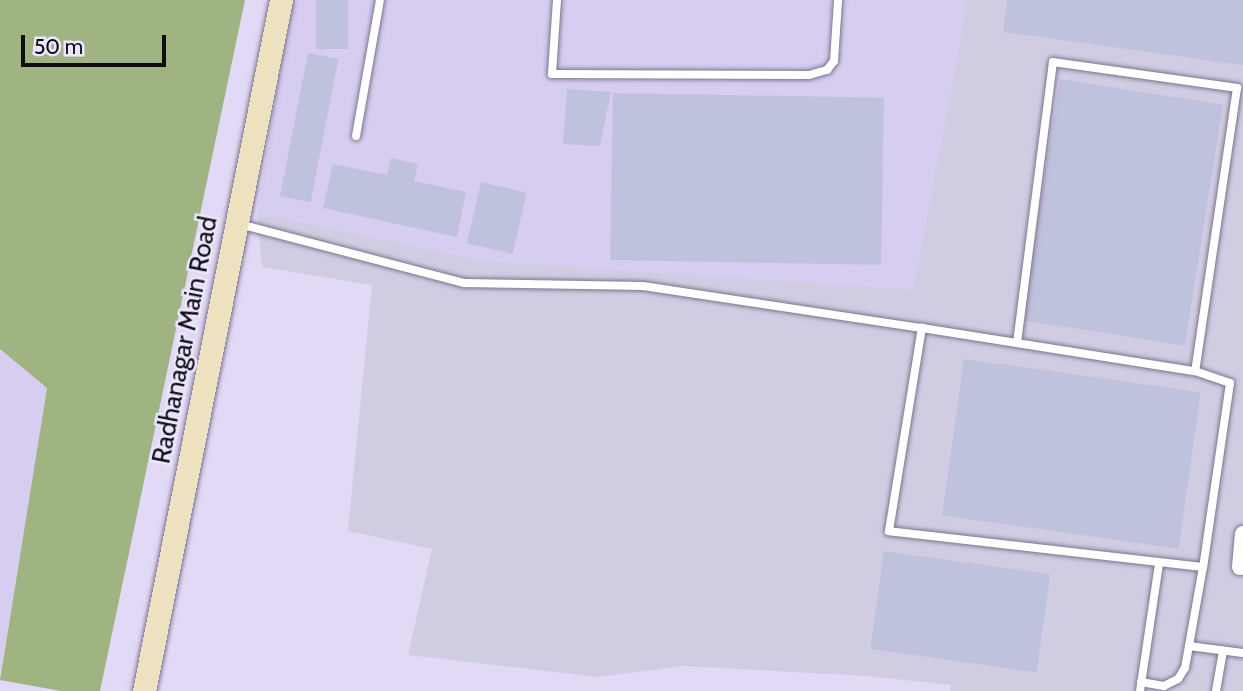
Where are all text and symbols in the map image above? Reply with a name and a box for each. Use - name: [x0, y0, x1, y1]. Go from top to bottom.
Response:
- scale bar: [24, 21, 170, 65]
- text: 50 m: [34, 34, 83, 59]
- street label: Radhanagar Main Road: [146, 214, 224, 466]

